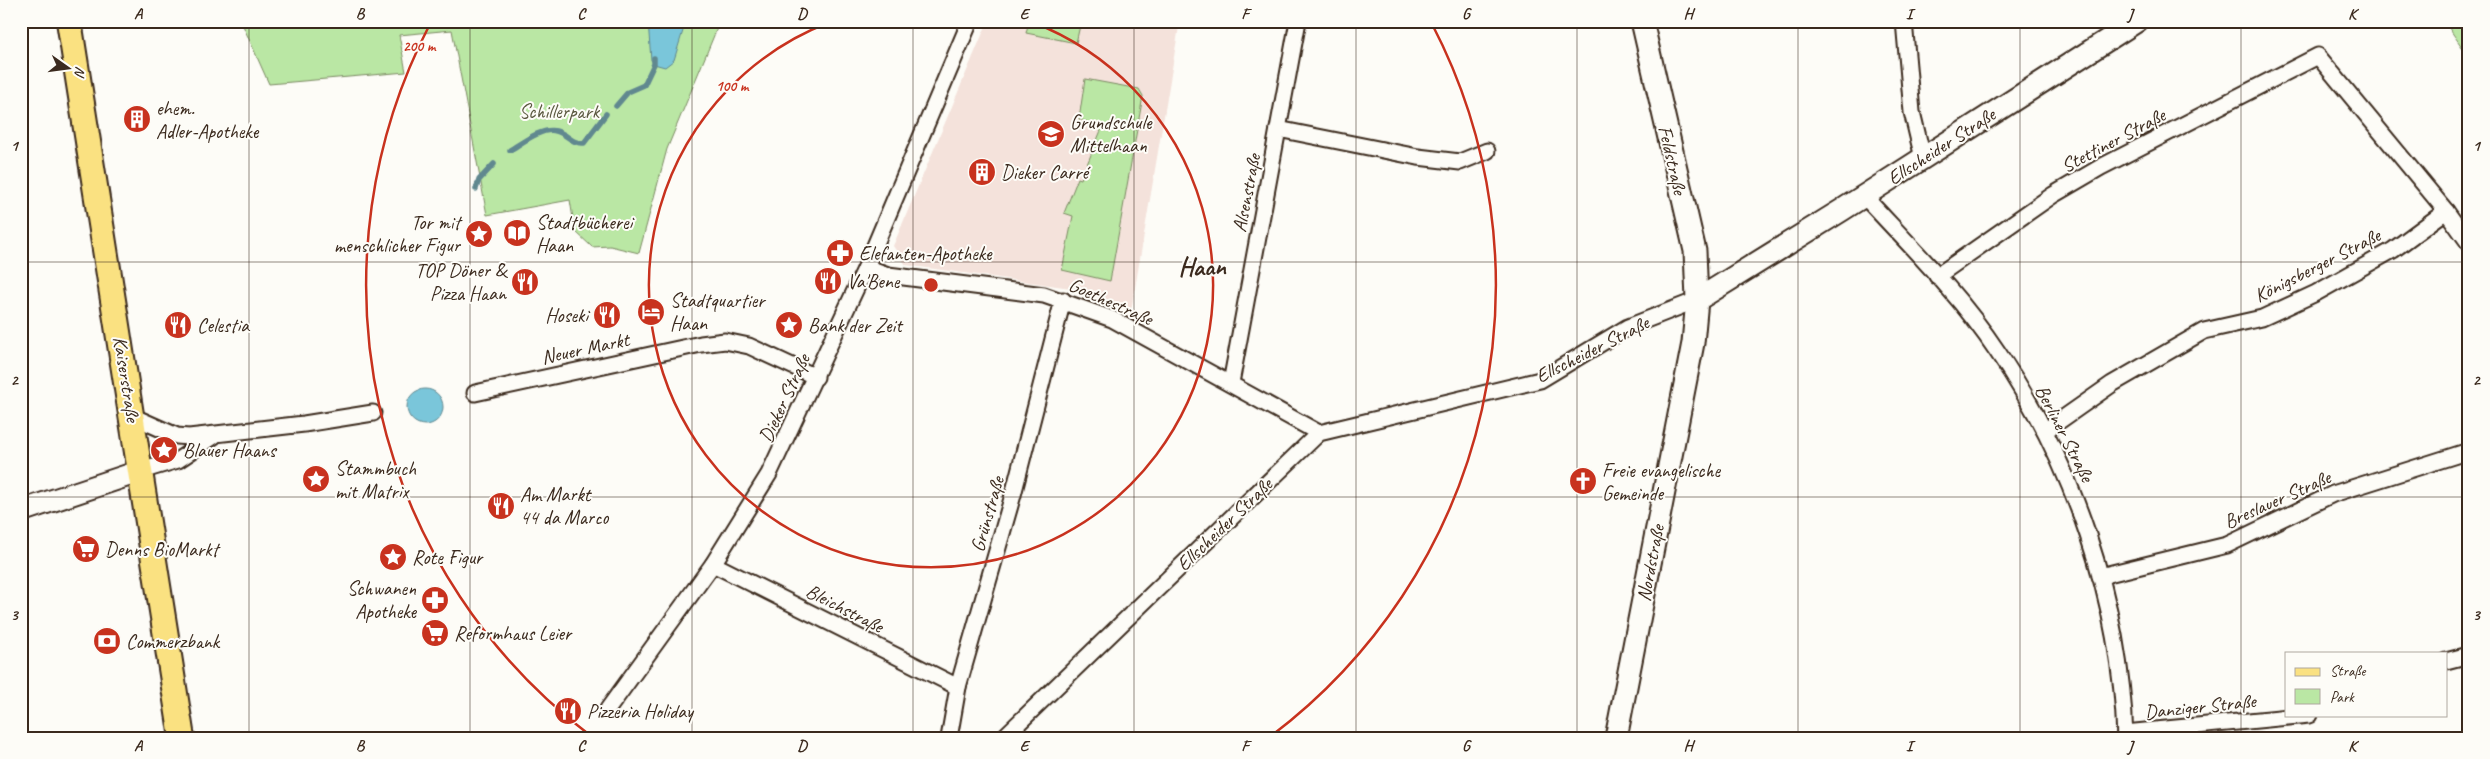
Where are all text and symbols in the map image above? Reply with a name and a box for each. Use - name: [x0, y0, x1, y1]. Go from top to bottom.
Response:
- text: A: [134, 4, 144, 24]
- text: B: [356, 4, 366, 24]
- text: C: [577, 4, 587, 24]
- text: D: [797, 4, 808, 24]
- text: E: [1020, 4, 1031, 24]
- text: F: [1241, 4, 1252, 24]
- text: G: [1462, 4, 1472, 24]
- text: H: [1683, 4, 1695, 24]
- text: I: [1906, 4, 1916, 24]
- text: J: [2126, 4, 2135, 24]
- text: K: [2348, 4, 2360, 24]
- text: 200 m: [403, 37, 437, 56]
- north arrow: [42, 42, 92, 92]
- text: N: [70, 65, 89, 80]
- text: 100 m: [716, 77, 750, 96]
- place label: ehem. Adler-Apotheke: [156, 96, 260, 144]
- park label: Schillerpark: [519, 99, 601, 124]
- street label: Ellscheider Straße: [1883, 101, 2001, 191]
- street label: Stettiner Straße: [2057, 102, 2171, 178]
- building icon: ehem. Adler-Apotheke: [122, 104, 152, 134]
- place label: Grundschule Mittelhaan: [1070, 110, 1153, 158]
- school or university icon: Grundschule Mittelhaan: [1036, 119, 1066, 149]
- street label: Feldstraße: [1652, 123, 1693, 198]
- text: 1: [10, 136, 19, 156]
- text: 1: [2472, 136, 2481, 156]
- street label: Alsenstraße: [1227, 151, 1267, 234]
- building icon: Dieker Carré: [967, 157, 997, 187]
- place label: Dieker Carré: [1001, 160, 1092, 185]
- place label: Tor mit menschlicher Figur: [334, 210, 463, 258]
- place label: Stadtbücherei Haan: [536, 210, 634, 258]
- library icon: Stadtbücherei Haan: [502, 218, 532, 248]
- place icon: Tor mit menschlicher Figur: [464, 219, 494, 249]
- street label: Königsberger Straße: [2250, 222, 2386, 308]
- pharmacy icon: Elefanten-Apotheke: [825, 238, 855, 268]
- place label: Elefanten-Apotheke: [859, 241, 993, 266]
- district label: Haan: [1178, 251, 1227, 283]
- place label: TOP Döner & Pizza Haan: [415, 258, 509, 306]
- restaurant icon: Va'Bene: [813, 266, 843, 296]
- restaurant icon: TOP Döner & Pizza Haan: [510, 267, 540, 297]
- place label: Va'Bene: [847, 269, 901, 294]
- street label: Goethestraße: [1065, 272, 1158, 332]
- centre of rings: [922, 276, 940, 294]
- place label: Stadtquartier Haan: [670, 288, 766, 336]
- hotel icon: Stadtquartier Haan: [636, 297, 666, 327]
- restaurant icon: Hoseki: [592, 300, 622, 330]
- place label: Hoseki: [545, 303, 590, 328]
- restaurant icon: Celestia: [163, 310, 193, 340]
- place icon: Bank der Zeit: [774, 310, 804, 340]
- street label: Ellscheider Straße: [1531, 310, 1654, 389]
- place label: Celestia: [197, 313, 250, 338]
- place label: Bank der Zeit: [808, 313, 904, 338]
- street label: Neuer Markt: [539, 327, 633, 370]
- street label: Kaiserstraße: [107, 335, 146, 425]
- street label: Dieker Straße: [753, 349, 816, 446]
- text: 2: [10, 370, 19, 390]
- text: 2: [2472, 370, 2481, 390]
- street label: Berliner Straße: [2029, 381, 2100, 487]
- place icon: Blauer Haans: [149, 435, 179, 465]
- place label: Blauer Haans: [183, 438, 278, 463]
- place label: Stammbuch mit Matrix: [335, 456, 417, 504]
- place label: Freie evangelische Gemeinde: [1602, 458, 1722, 506]
- place icon: Stammbuch mit Matrix: [301, 464, 331, 494]
- street label: Breslauer Straße: [2220, 464, 2336, 534]
- church icon: Freie evangelische Gemeinde: [1568, 466, 1598, 496]
- street label: Ellscheider Straße: [1171, 471, 1279, 576]
- street label: Grünstraße: [965, 472, 1011, 555]
- place label: Am Markt 44 da Marco: [520, 482, 609, 530]
- restaurant icon: Am Markt 44 da Marco: [486, 491, 516, 521]
- street label: Nordstraße: [1631, 521, 1670, 603]
- supermarket icon: Denns BioMarkt: [71, 534, 101, 564]
- place label: Denns BioMarkt: [105, 537, 222, 562]
- place icon: Rote Figur: [378, 542, 408, 572]
- place label: Rote Figur: [412, 545, 484, 570]
- place label: Schwanen Apotheke: [347, 576, 417, 624]
- street label: Bleichstraße: [802, 578, 889, 639]
- pharmacy icon: Schwanen Apotheke: [420, 585, 450, 615]
- text: 3: [10, 605, 19, 625]
- text: 3: [2472, 605, 2481, 625]
- supermarket icon: Reformhaus Leier: [420, 618, 450, 648]
- place label: Reformhaus Leier: [454, 621, 573, 646]
- bank icon: Commerzbank: [92, 626, 122, 656]
- place label: Commerzbank: [126, 629, 221, 654]
- legend: [2285, 652, 2448, 716]
- text: Straße: [2330, 662, 2366, 681]
- street label: Danziger Straße: [2143, 688, 2258, 725]
- text: Park: [2330, 688, 2355, 707]
- restaurant icon: Pizzeria Holiday: [553, 696, 583, 726]
- place label: Pizzeria Holiday: [587, 699, 695, 724]
- text: A: [134, 736, 144, 756]
- text: B: [356, 736, 366, 756]
- text: C: [577, 736, 587, 756]
- text: D: [797, 736, 808, 756]
- text: E: [1020, 736, 1031, 756]
- text: F: [1241, 736, 1252, 756]
- text: G: [1462, 736, 1472, 756]
- text: H: [1683, 736, 1695, 756]
- text: I: [1906, 736, 1916, 756]
- text: J: [2126, 736, 2135, 756]
- text: K: [2348, 736, 2360, 756]

